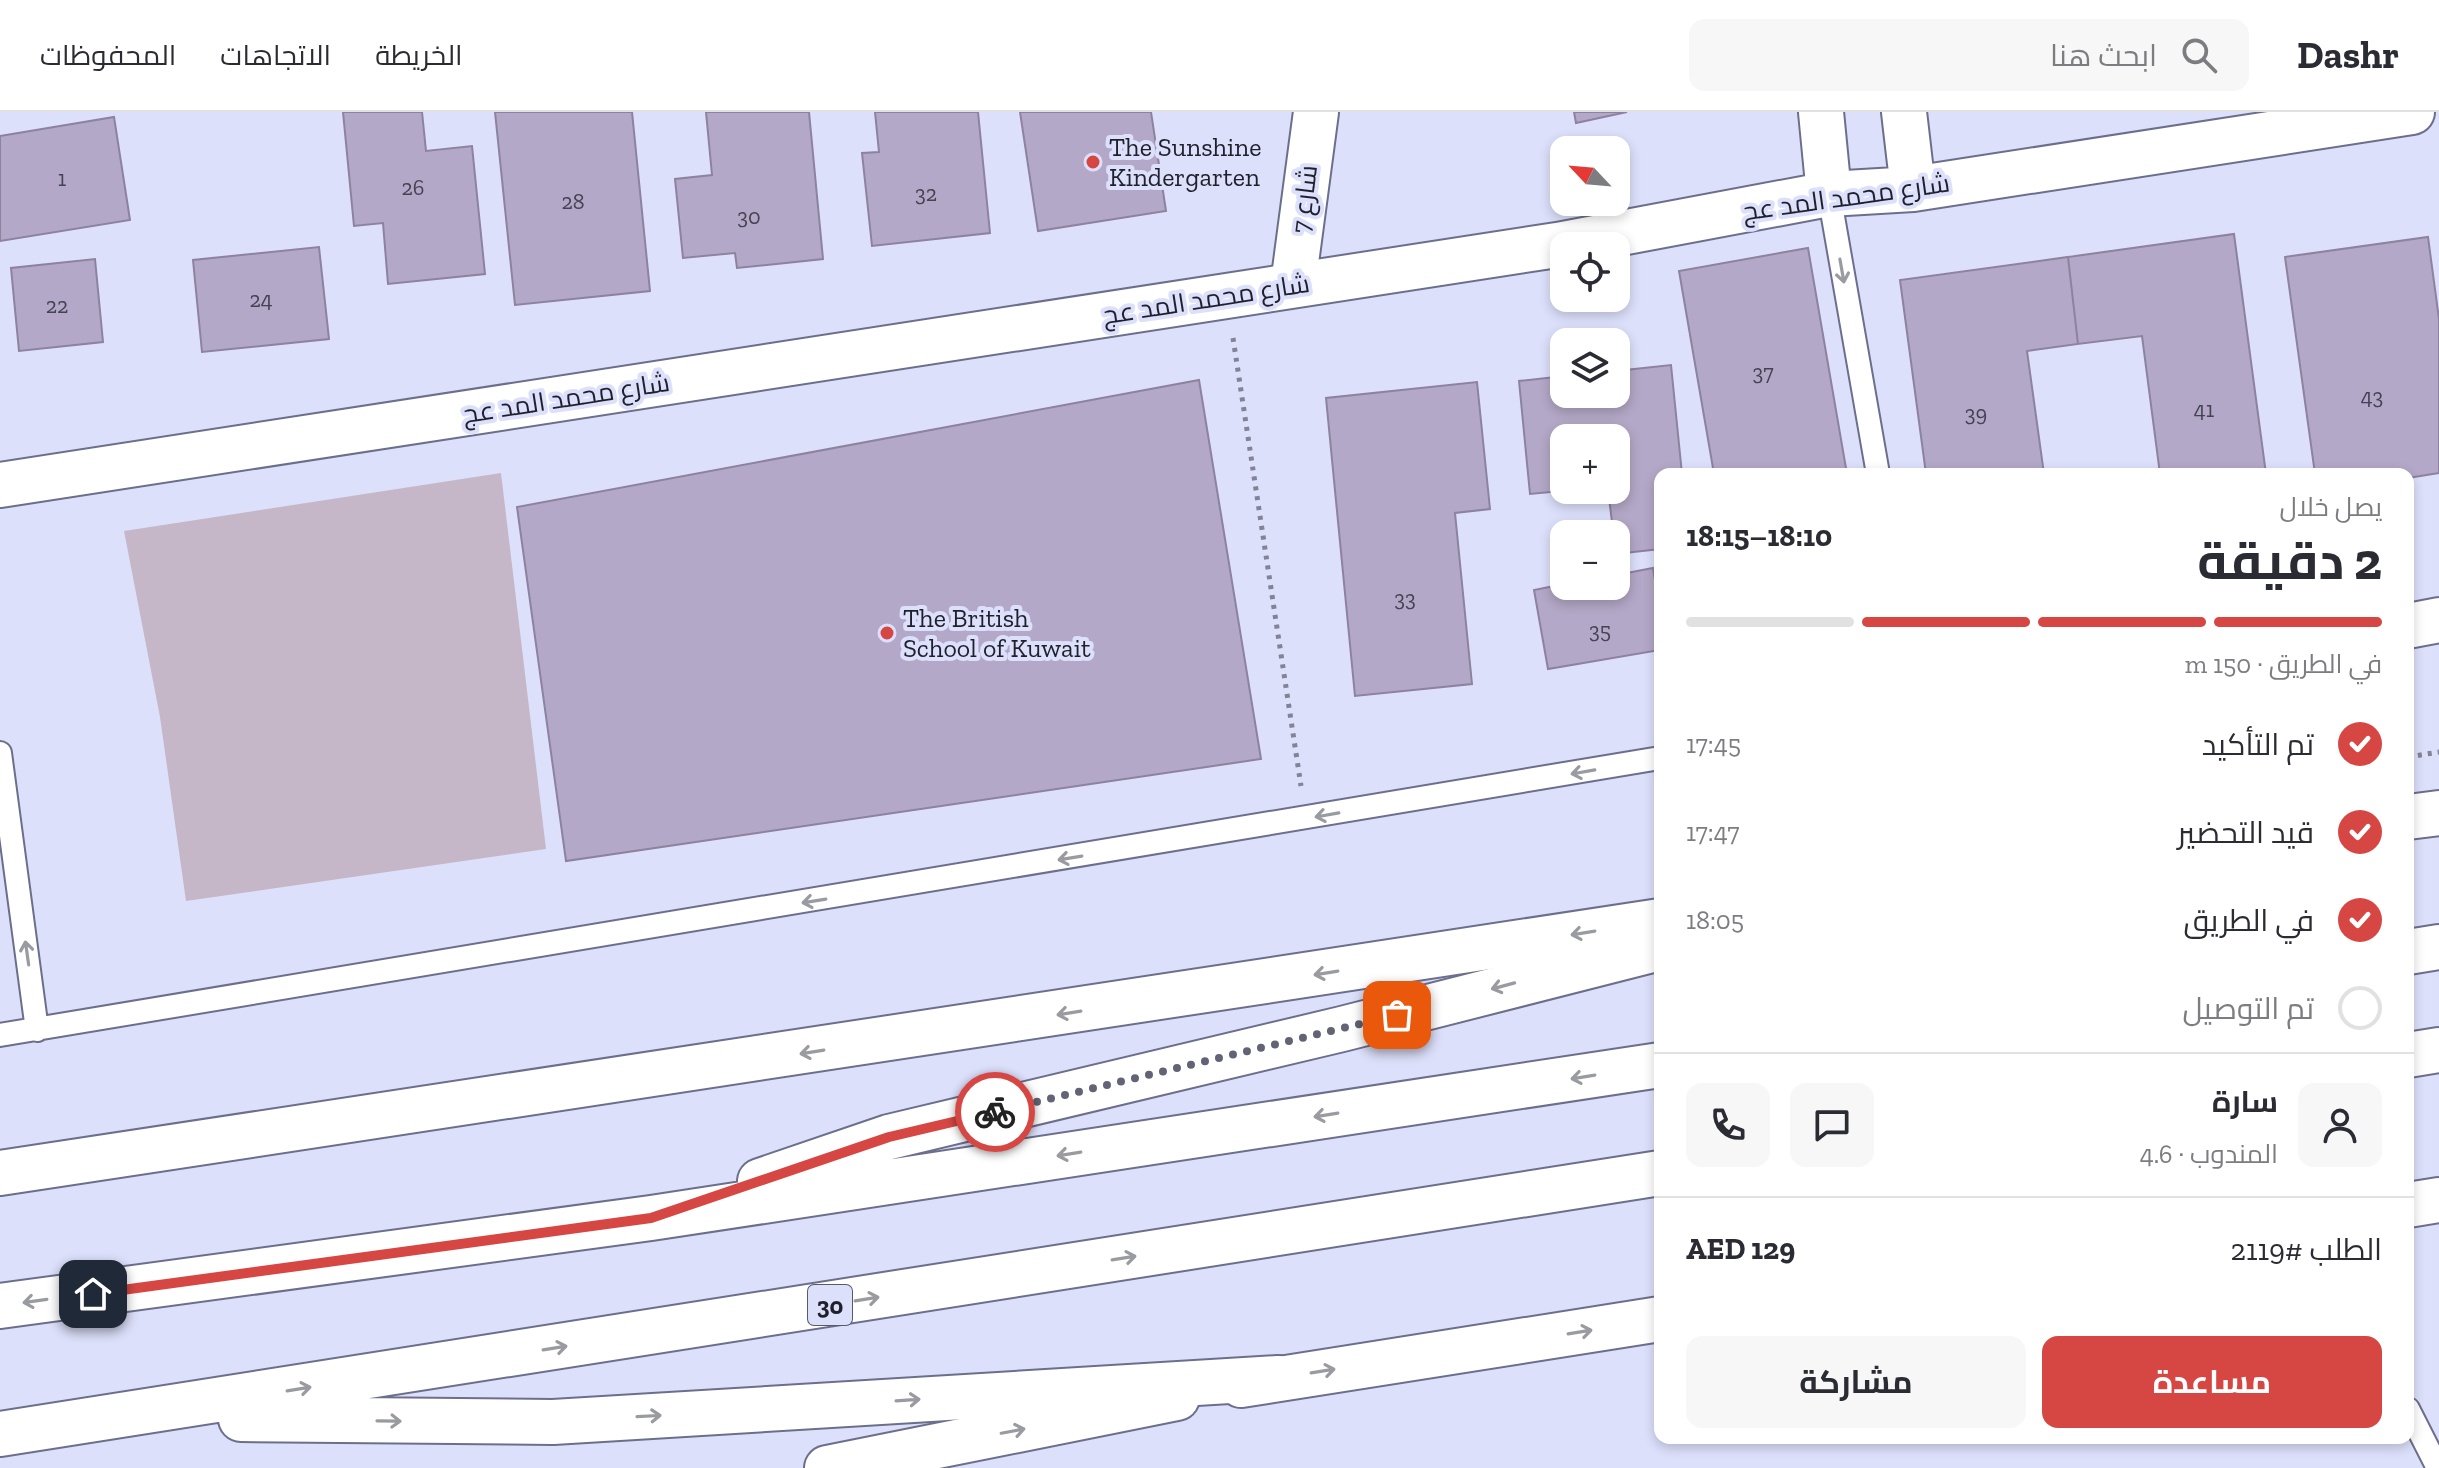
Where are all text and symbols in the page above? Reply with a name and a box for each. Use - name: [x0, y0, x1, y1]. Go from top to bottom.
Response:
- search box: [1689, 19, 2249, 91]
- text: Dashr: [2297, 32, 2399, 78]
- icon: search: [2177, 33, 2221, 77]
- text: ابحث هنا: [2050, 38, 2157, 74]
- text: المحفوظات: [40, 39, 176, 72]
- text: الاتجاهات: [220, 39, 331, 72]
- text: الخريطة: [375, 39, 463, 72]
- place label: The Sunshine Kindergarten: [1109, 131, 1262, 193]
- north arrow: [1550, 136, 1630, 216]
- map controls: [1550, 136, 1630, 600]
- marker: The Sunshine Kindergarten: [1084, 153, 1102, 171]
- street label: شارع 7: [1284, 163, 1325, 235]
- house number: 1: [58, 165, 67, 192]
- street label: شارع محمد المد عج: [1740, 167, 1952, 228]
- house number: 26: [401, 174, 425, 201]
- house number: 32: [915, 180, 937, 207]
- house number: 28: [561, 188, 585, 215]
- house number: 30: [737, 203, 761, 230]
- button: locate: [1550, 232, 1630, 312]
- one-way arrow: [1836, 258, 1851, 283]
- street label: شارع محمد المد عج: [1100, 267, 1312, 332]
- house number: 24: [249, 286, 273, 313]
- house number: 22: [46, 292, 68, 319]
- button: layers: [1550, 328, 1630, 408]
- house number: 37: [1752, 359, 1774, 386]
- street label: شارع محمد المد عج: [460, 366, 672, 431]
- house number: 43: [2361, 383, 2383, 410]
- house number: 41: [2194, 396, 2215, 423]
- house number: 39: [1965, 400, 1987, 427]
- button: +: [1550, 424, 1630, 504]
- text: يصل خلال: [2280, 491, 2382, 523]
- text: 18:10–18:15: [1686, 518, 1832, 554]
- button: −: [1550, 520, 1630, 600]
- text: 2 دقيقة: [2197, 530, 2382, 592]
- house number: 33: [1394, 585, 1416, 612]
- place label: The British School of Kuwait: [903, 602, 1091, 664]
- house number: 35: [1589, 617, 1611, 644]
- marker: The British School of Kuwait: [878, 624, 896, 642]
- text: في الطريق · 150 m: [2185, 648, 2382, 680]
- icon: check: [2338, 722, 2382, 766]
- text: تم التأكيد: [2202, 727, 2314, 763]
- text: 17:45: [1686, 728, 1741, 760]
- one-way arrow: [1571, 765, 1596, 780]
- one-way arrow: [1315, 809, 1340, 824]
- icon: check: [2338, 810, 2382, 854]
- text: قيد التحضير: [2177, 815, 2314, 851]
- text: 17:47: [1686, 816, 1739, 848]
- one-way arrow: [1058, 852, 1084, 867]
- one-way arrow: [802, 894, 827, 909]
- icon: check: [2338, 898, 2382, 942]
- text: في الطريق: [2183, 903, 2314, 939]
- text: 18:05: [1686, 904, 1744, 936]
- one-way arrow: [1571, 926, 1596, 941]
- one-way arrow: [19, 941, 34, 966]
- one-way arrow: [1314, 966, 1339, 981]
- one-way arrow: [1490, 980, 1516, 995]
- pin: [1363, 981, 1431, 1049]
- text: تم التوصيل: [2183, 991, 2314, 1027]
- icon: bag: [1375, 993, 1419, 1037]
- one-way arrow: [1057, 1006, 1082, 1021]
- one-way arrow: [800, 1045, 825, 1060]
- one-way arrow: [1571, 1070, 1596, 1085]
- courier: [955, 1072, 1035, 1152]
- button: phone: [1686, 1083, 1770, 1167]
- button: chat: [1790, 1083, 1874, 1167]
- button: person: [2298, 1083, 2382, 1167]
- text: سارة: [2212, 1084, 2278, 1120]
- icon: bike: [973, 1090, 1017, 1134]
- one-way arrow: [1314, 1109, 1339, 1124]
- text: المندوب · 4.6: [2140, 1138, 2278, 1170]
- one-way arrow: [1057, 1148, 1082, 1163]
- text: AED 129: [1686, 1231, 1795, 1267]
- text: الطلب #2119: [2230, 1232, 2382, 1268]
- one-way arrow: [1111, 1250, 1136, 1265]
- pin: [59, 1260, 127, 1328]
- icon: home: [71, 1272, 115, 1316]
- road number: 30: [808, 1285, 852, 1325]
- one-way arrow: [854, 1291, 880, 1306]
- one-way arrow: [23, 1294, 48, 1309]
- one-way arrow: [1567, 1324, 1592, 1339]
- button: مشاركة: [1686, 1336, 2026, 1428]
- button: مساعدة: [2042, 1336, 2382, 1428]
- one-way arrow: [542, 1340, 568, 1355]
- one-way arrow: [1310, 1363, 1335, 1378]
- one-way arrow: [285, 1381, 311, 1396]
- one-way arrow: [894, 1393, 921, 1408]
- one-way arrow: [635, 1408, 662, 1423]
- one-way arrow: [375, 1413, 402, 1428]
- one-way arrow: [1000, 1422, 1025, 1437]

